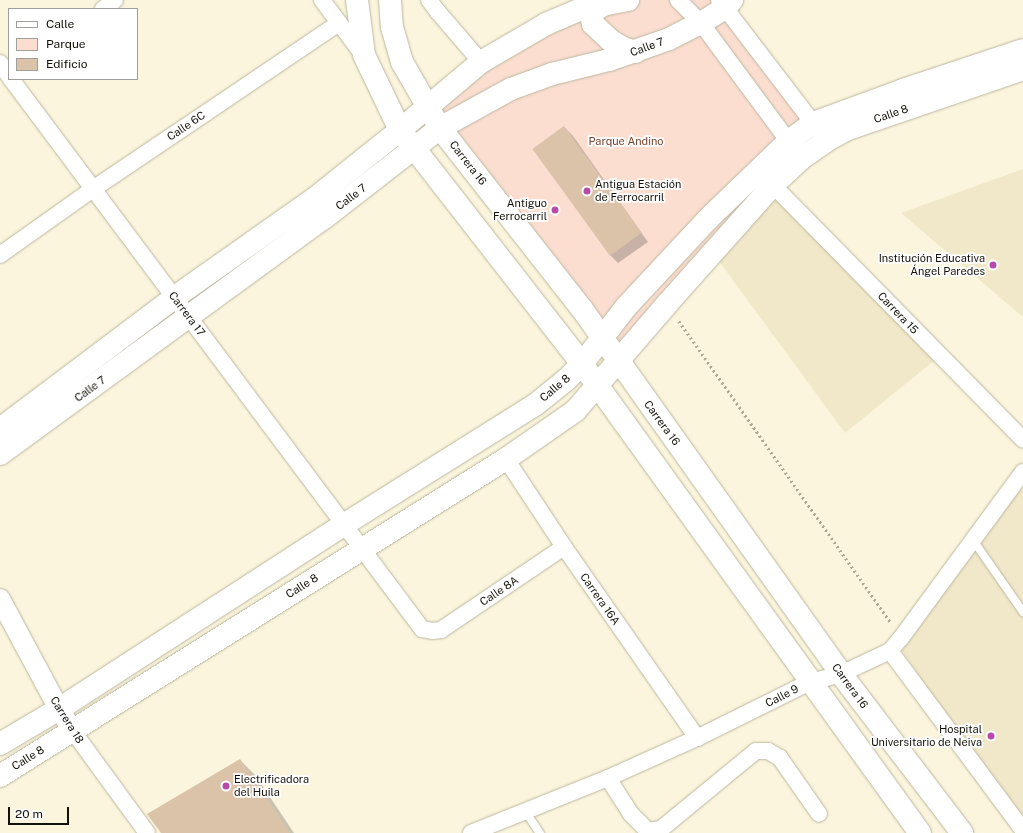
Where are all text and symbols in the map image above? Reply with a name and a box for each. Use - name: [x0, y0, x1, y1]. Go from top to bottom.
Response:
- legend: [8, 8, 138, 80]
- text: Calle: [46, 17, 74, 31]
- street label: Calle 7: [628, 35, 666, 59]
- text: Parque: [46, 37, 86, 51]
- text: Edificio: [46, 57, 88, 71]
- street label: Calle 8: [872, 102, 910, 126]
- street label: Calle 6C: [164, 108, 208, 144]
- park label: Parque Andino: [588, 134, 664, 148]
- street label: Carrera 16: [447, 138, 489, 188]
- place label: Antigua Estación de Ferrocarril: [595, 178, 681, 204]
- street label: Calle 7: [333, 181, 369, 213]
- marker: Antigua Estación de Ferrocarril: [582, 186, 592, 196]
- place label: Antiguo Ferrocarril: [493, 197, 547, 223]
- marker: Antiguo Ferrocarril: [550, 205, 560, 215]
- place label: Institución Educativa Ángel Paredes: [879, 252, 985, 278]
- marker: Institución Educativa Ángel Paredes: [988, 260, 998, 270]
- street label: Carrera 17: [166, 289, 208, 339]
- street label: Carrera 15: [875, 289, 921, 337]
- street label: Calle 8: [537, 371, 573, 405]
- street label: Calle 7: [72, 373, 108, 405]
- street label: Carrera 16: [641, 398, 683, 448]
- street label: Calle 8: [283, 571, 321, 601]
- street label: Carrera 16A: [577, 571, 623, 627]
- street label: Calle 8A: [477, 573, 521, 609]
- street label: Carrera 16: [829, 661, 871, 711]
- street label: Calle 9: [763, 682, 801, 710]
- street label: Carrera 18: [47, 694, 87, 746]
- place label: Hospital Universitario de Neiva: [871, 723, 982, 749]
- marker: Hospital Universitario de Neiva: [985, 730, 997, 742]
- street label: Calle 8: [9, 743, 47, 773]
- place label: Electrificadora del Huila: [234, 773, 309, 799]
- marker: Electrificadora del Huila: [221, 781, 231, 791]
- scale bar: [10, 799, 71, 825]
- text: 20 m: [15, 807, 43, 821]

